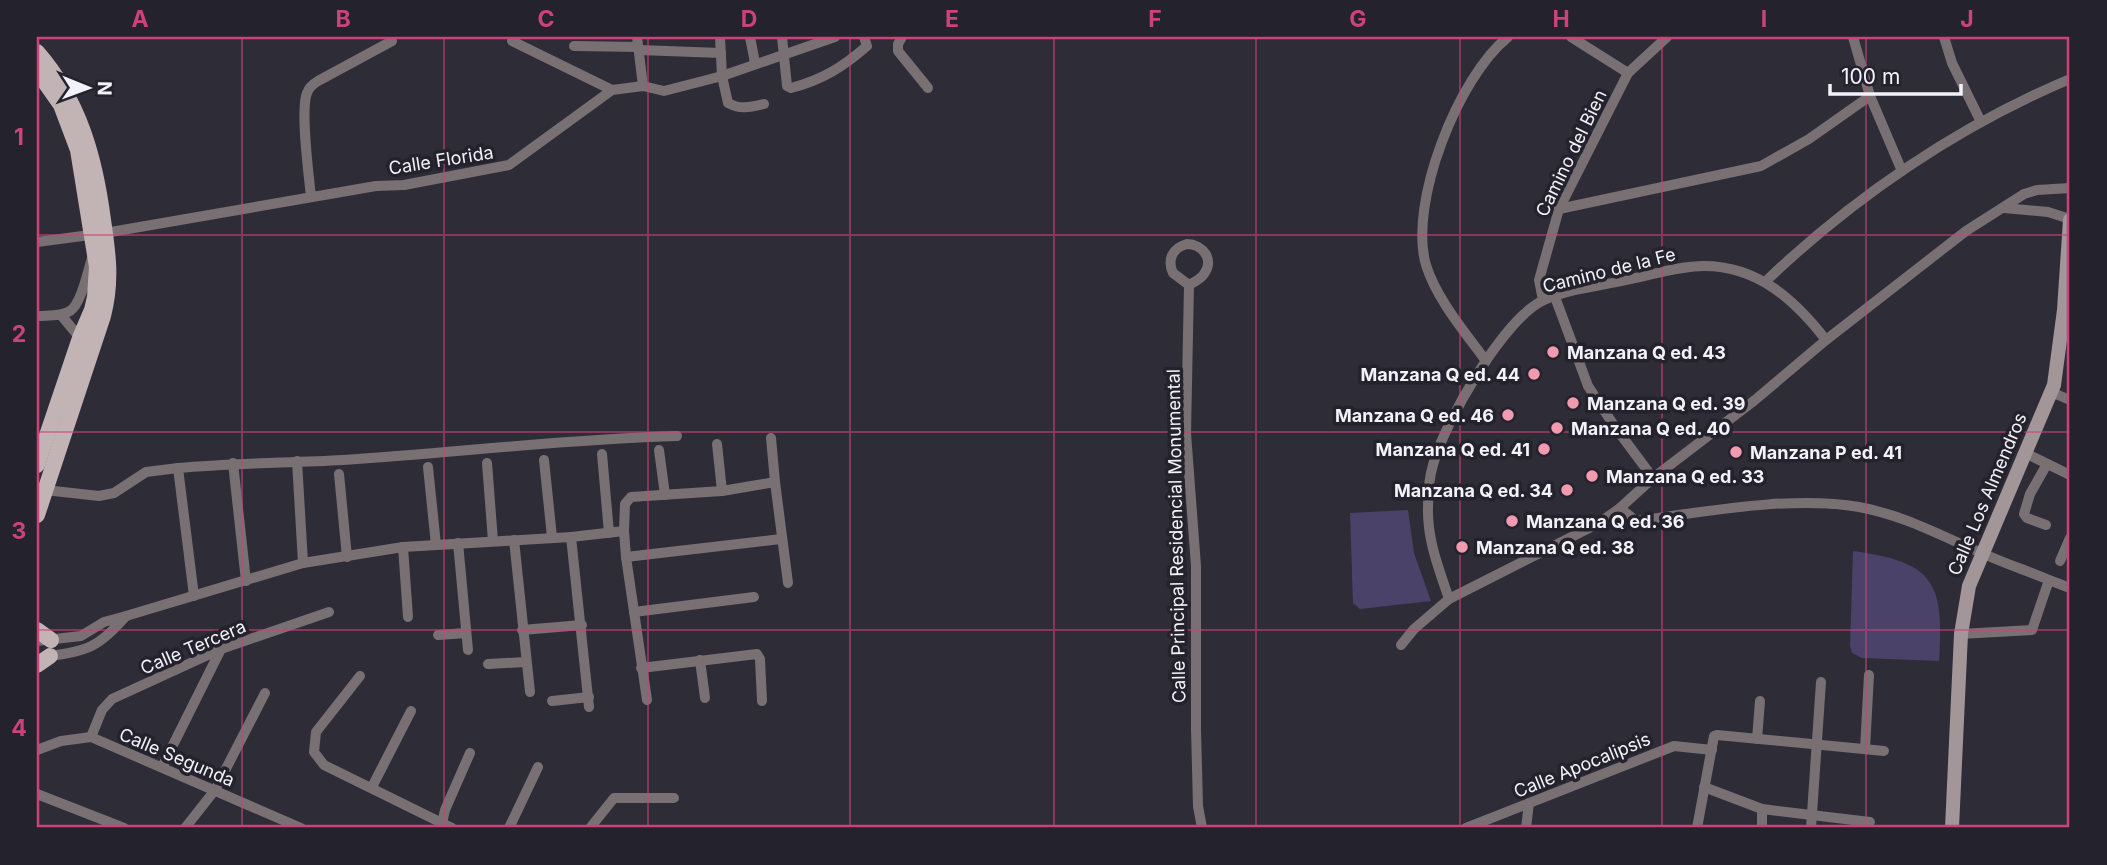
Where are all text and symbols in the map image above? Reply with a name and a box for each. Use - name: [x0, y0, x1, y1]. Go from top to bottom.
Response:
- text: A: [131, 5, 149, 33]
- text: B: [335, 5, 351, 33]
- text: C: [537, 5, 555, 33]
- text: D: [741, 5, 757, 33]
- text: E: [945, 5, 959, 33]
- text: F: [1148, 5, 1162, 33]
- text: G: [1349, 5, 1367, 33]
- text: H: [1552, 5, 1570, 33]
- text: I: [1761, 5, 1767, 33]
- text: J: [1960, 5, 1974, 33]
- north arrow: [52, 52, 122, 122]
- scale bar: [1830, 52, 1962, 96]
- text: 100 m: [1841, 64, 1900, 89]
- text: N: [93, 81, 116, 96]
- street label: Camino del Bien: [1531, 86, 1611, 220]
- text: 1: [14, 123, 24, 151]
- street label: Calle Florida: [387, 141, 495, 179]
- street label: Camino de la Fe: [1540, 243, 1678, 297]
- text: 2: [12, 320, 26, 348]
- place label: Manzana Q ed. 43: [1567, 342, 1726, 363]
- marker: Manzana Q ed. 43: [1545, 344, 1561, 360]
- place label: Manzana Q ed. 44: [1361, 364, 1520, 385]
- marker: Manzana Q ed. 44: [1526, 366, 1542, 382]
- street label: Calle Principal Residencial Monumental: [1163, 369, 1189, 703]
- place label: Manzana Q ed. 39: [1587, 393, 1745, 414]
- marker: Manzana Q ed. 39: [1565, 395, 1581, 411]
- place label: Manzana Q ed. 46: [1335, 405, 1494, 426]
- marker: Manzana Q ed. 46: [1500, 407, 1516, 423]
- street label: Calle Los Almendros: [1943, 410, 2031, 578]
- place label: Manzana Q ed. 40: [1571, 418, 1730, 439]
- marker: Manzana Q ed. 40: [1549, 420, 1565, 436]
- place label: Manzana Q ed. 41: [1376, 439, 1530, 460]
- marker: Manzana Q ed. 41: [1536, 441, 1552, 457]
- place label: Manzana P ed. 41: [1750, 442, 1902, 463]
- marker: Manzana P ed. 41: [1728, 444, 1744, 460]
- place label: Manzana Q ed. 33: [1606, 466, 1764, 487]
- marker: Manzana Q ed. 33: [1584, 468, 1600, 484]
- place label: Manzana Q ed. 34: [1394, 480, 1553, 501]
- marker: Manzana Q ed. 34: [1559, 482, 1575, 498]
- place label: Manzana Q ed. 36: [1526, 511, 1684, 532]
- marker: Manzana Q ed. 36: [1504, 513, 1520, 529]
- text: 3: [12, 517, 26, 545]
- place label: Manzana Q ed. 38: [1476, 537, 1634, 558]
- marker: Manzana Q ed. 38: [1454, 539, 1470, 555]
- street label: Calle Tercera: [137, 615, 249, 679]
- text: 4: [11, 714, 27, 742]
- street label: Calle Segunda: [116, 723, 238, 791]
- street label: Calle Apocalipsis: [1511, 728, 1653, 802]

